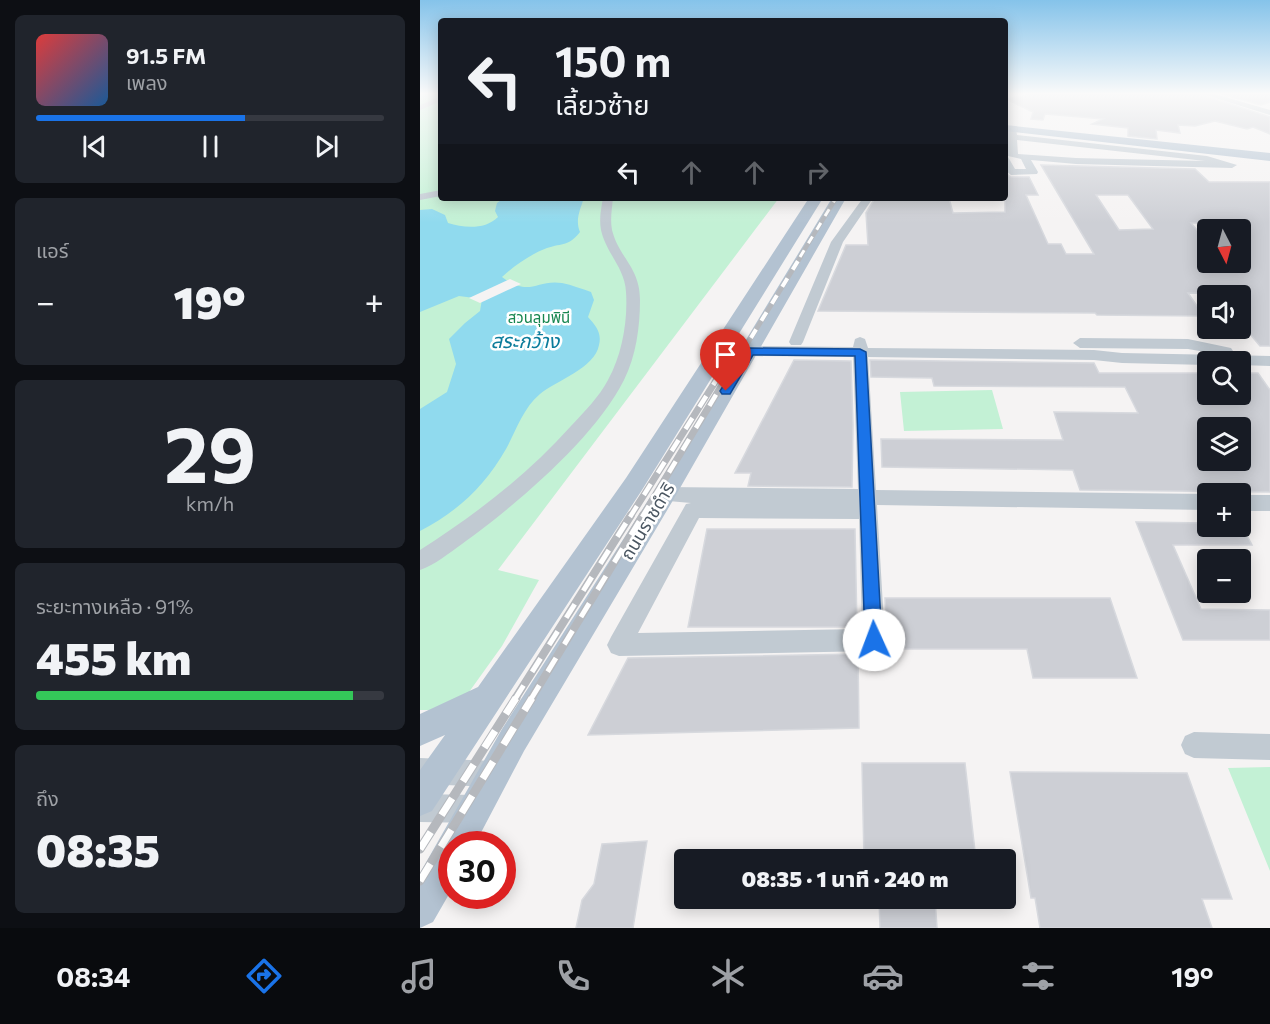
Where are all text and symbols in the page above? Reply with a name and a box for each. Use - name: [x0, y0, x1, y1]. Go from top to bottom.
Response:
- text: 150 m: [555, 34, 671, 86]
- text: 91.5 FM: [126, 42, 206, 69]
- icon: left: [456, 42, 534, 120]
- text: เพลง: [126, 70, 168, 94]
- text: เลี้ยวซ้าย: [555, 88, 649, 121]
- icon: previous: [78, 130, 111, 163]
- icon: pause: [194, 130, 227, 163]
- icon: next: [310, 130, 343, 163]
- icon: left: [612, 156, 645, 189]
- icon: ahead: [675, 156, 708, 189]
- icon: ahead: [738, 156, 771, 189]
- icon: right: [801, 156, 834, 189]
- north arrow: [1197, 219, 1251, 273]
- map controls: [1197, 219, 1251, 603]
- text: แอร์: [36, 238, 68, 262]
- text: 19°: [174, 273, 246, 328]
- text: −: [36, 280, 55, 321]
- text: +: [365, 280, 384, 321]
- button: sound: [1197, 285, 1251, 339]
- park label: สวนลุมพินี: [508, 308, 570, 327]
- water label: สระกว้าง: [491, 328, 561, 352]
- pin: [700, 329, 751, 391]
- icon: arrive: [709, 338, 742, 371]
- button: search: [1197, 351, 1251, 405]
- text: 29: [164, 404, 256, 499]
- button: layers: [1197, 417, 1251, 471]
- street label: ถนนราชดำริ: [615, 478, 679, 564]
- button: +: [1197, 483, 1251, 537]
- text: km/h: [186, 491, 234, 515]
- button: −: [1197, 549, 1251, 603]
- text: ระยะทางเหลือ · 91%: [36, 594, 193, 618]
- position arrow: [842, 608, 906, 672]
- text: 455 km: [36, 629, 191, 684]
- text: ถึง: [36, 786, 59, 810]
- text: 08:35: [36, 821, 160, 876]
- speed limit sign: 30: [438, 831, 516, 909]
- text: 08:35 · 1 นาที · 240 m: [741, 865, 949, 892]
- icon: directions: [243, 955, 285, 997]
- icon: music: [398, 955, 440, 997]
- icon: phone: [552, 955, 594, 997]
- icon: climate: [707, 955, 749, 997]
- icon: car: [862, 955, 904, 997]
- icon: filters: [1017, 955, 1059, 997]
- text: 08:34: [56, 960, 130, 993]
- text: 19°: [1171, 960, 1214, 993]

